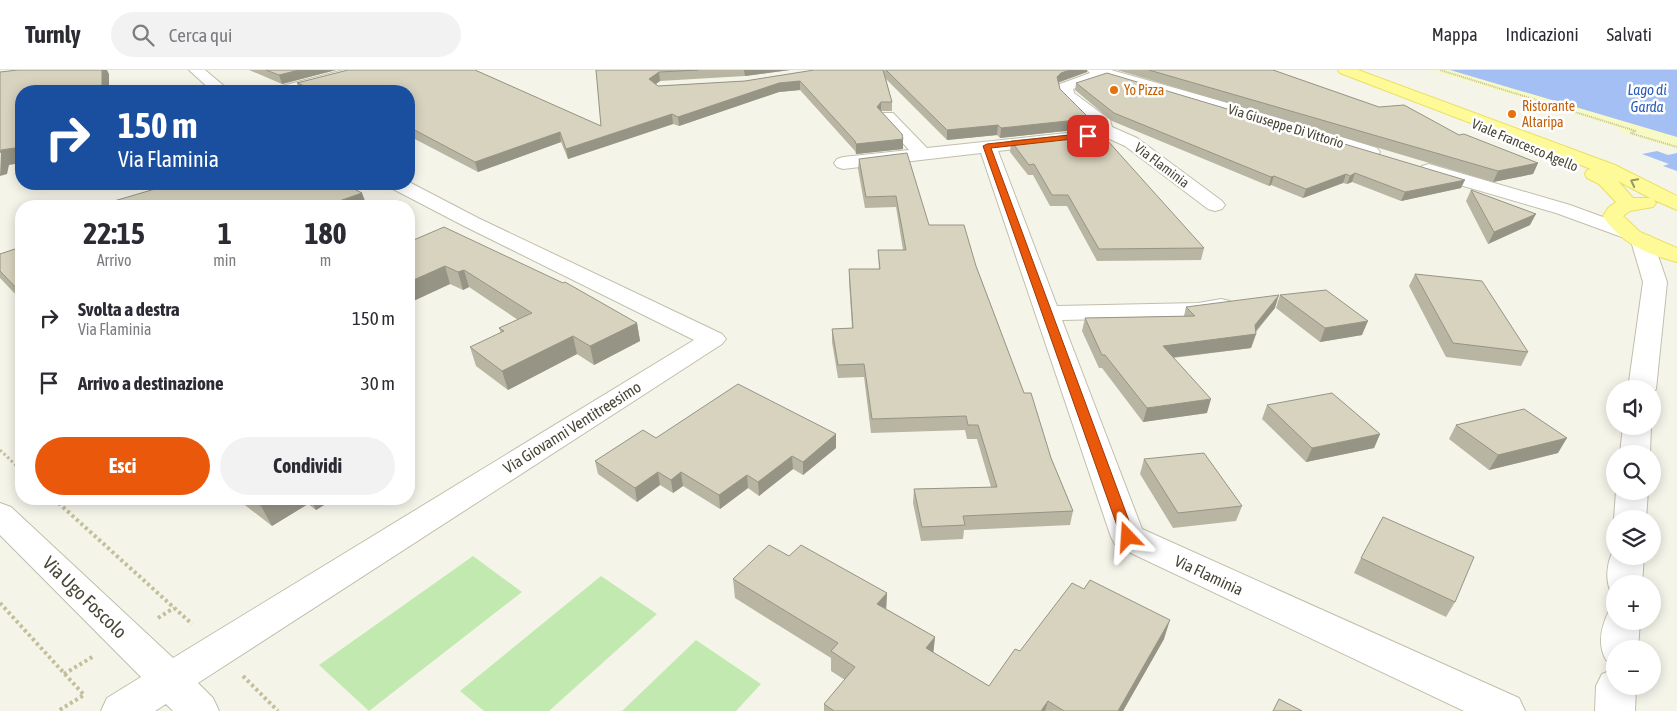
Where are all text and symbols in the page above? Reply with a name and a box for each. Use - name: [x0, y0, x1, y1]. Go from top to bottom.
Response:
- search box: [111, 12, 461, 57]
- text: Turnly: [25, 21, 81, 48]
- icon: search: [129, 21, 157, 49]
- text: Cerca qui: [169, 24, 232, 46]
- text: Mappa: [1432, 24, 1478, 45]
- text: Indicazioni: [1506, 24, 1579, 45]
- text: Salvati: [1607, 24, 1652, 45]
- water label: Lago di Garda: [1627, 81, 1667, 115]
- place label: Yo Pizza: [1124, 82, 1164, 98]
- marker: Yo Pizza: [1108, 84, 1120, 96]
- place label: Ristorante Altaripa: [1522, 98, 1575, 130]
- street label: Via Giuseppe Di Vittorio: [1226, 101, 1346, 151]
- icon: right: [35, 105, 100, 170]
- text: 150 m: [118, 105, 197, 145]
- marker: Ristorante Altaripa: [1506, 108, 1518, 120]
- pin: [1067, 115, 1109, 157]
- street label: Viale Francesco Agello: [1469, 115, 1581, 175]
- icon: arrive: [1074, 122, 1102, 150]
- street label: Via Flaminia: [1132, 139, 1192, 191]
- text: Via Flaminia: [118, 146, 219, 172]
- one-way arrow: [1630, 178, 1639, 188]
- text: 22:15: [83, 216, 145, 250]
- text: 1: [218, 216, 232, 250]
- text: 180: [304, 216, 347, 250]
- text: Arrivo: [97, 251, 132, 269]
- text: min: [213, 251, 236, 269]
- text: m: [320, 251, 331, 269]
- text: Svolta a destra: [78, 298, 180, 320]
- icon: right: [35, 304, 63, 332]
- text: 150 m: [352, 307, 395, 329]
- text: Via Flaminia: [78, 320, 151, 338]
- icon: arrive: [35, 369, 63, 397]
- text: Arrivo a destinazione: [78, 372, 224, 394]
- text: 30 m: [361, 372, 395, 394]
- street label: Via Giovanni Ventitreesimo: [500, 377, 644, 477]
- map controls: [1606, 380, 1661, 695]
- button: sound: [1606, 380, 1661, 435]
- button: Esci: [35, 437, 210, 495]
- button: Condividi: [220, 437, 395, 495]
- button: search: [1606, 445, 1661, 500]
- position arrow: [1101, 510, 1153, 562]
- button: layers: [1606, 510, 1661, 565]
- street label: Via Ugo Foscolo: [38, 551, 132, 643]
- street label: Via Flaminia: [1172, 551, 1246, 599]
- button: +: [1606, 575, 1661, 630]
- button: −: [1606, 640, 1661, 695]

